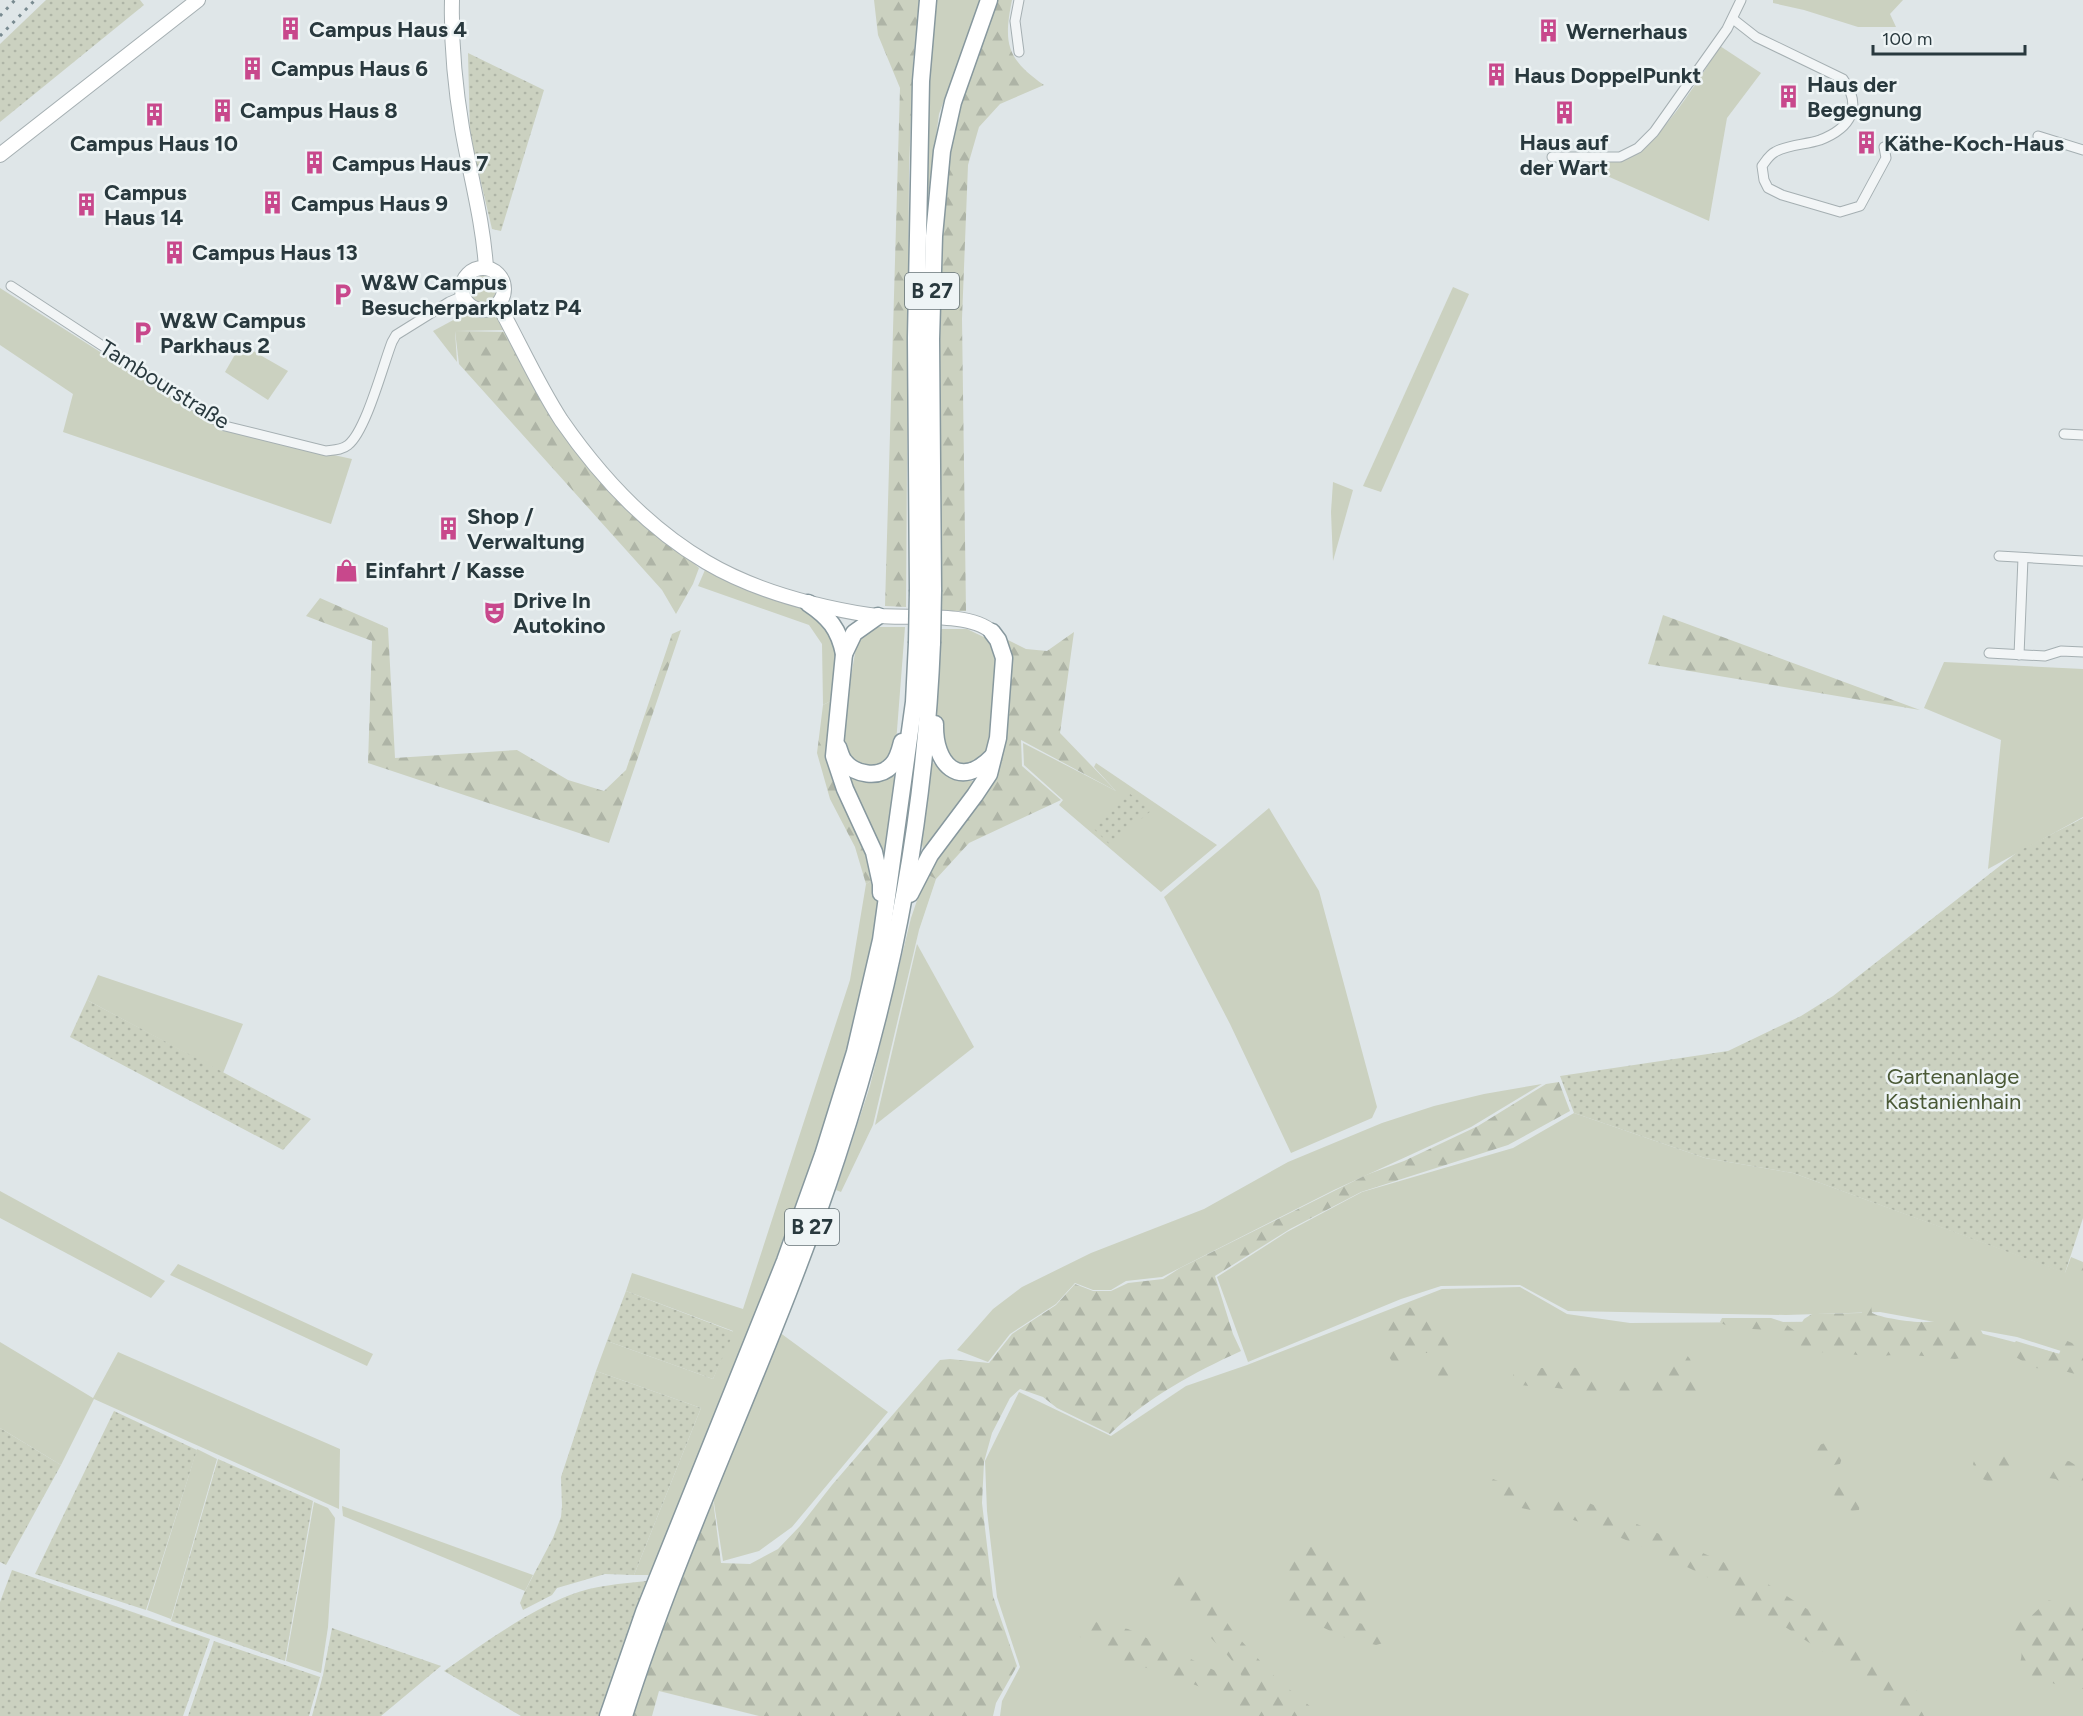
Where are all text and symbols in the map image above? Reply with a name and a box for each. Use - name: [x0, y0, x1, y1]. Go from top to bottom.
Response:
- building icon: Campus Haus 4: [278, 16, 304, 42]
- place label: Campus Haus 4: [309, 16, 467, 43]
- building icon: Wernerhaus: [1535, 18, 1561, 44]
- place label: Wernerhaus: [1566, 18, 1687, 45]
- scale bar: [1873, 18, 2024, 56]
- text: 100 m: [1882, 28, 1932, 50]
- building icon: Campus Haus 6: [240, 55, 266, 81]
- place label: Campus Haus 6: [271, 55, 428, 82]
- building icon: Haus DoppelPunkt: [1483, 62, 1509, 88]
- place label: Haus DoppelPunkt: [1514, 62, 1701, 89]
- place label: Haus der Begegnung: [1807, 71, 1922, 123]
- building icon: Haus der Begegnung: [1776, 84, 1802, 110]
- building icon: Campus Haus 8: [209, 97, 235, 123]
- place label: Campus Haus 8: [240, 97, 398, 124]
- building icon: Haus auf der Wart: [1551, 100, 1577, 126]
- building icon: Campus Haus 10: [141, 101, 167, 127]
- place label: Haus auf der Wart: [1519, 129, 1609, 181]
- place label: Campus Haus 10: [70, 130, 238, 157]
- building icon: Käthe-Koch-Haus: [1853, 130, 1879, 156]
- place label: Käthe-Koch-Haus: [1884, 130, 2064, 157]
- building icon: Campus Haus 7: [301, 150, 327, 176]
- place label: Campus Haus 7: [332, 150, 489, 177]
- place label: Campus Haus 14: [104, 179, 187, 231]
- building icon: Campus Haus 9: [260, 190, 286, 216]
- place label: Campus Haus 9: [291, 190, 448, 217]
- building icon: Campus Haus 14: [73, 192, 99, 218]
- building icon: Campus Haus 13: [161, 239, 187, 265]
- place label: Campus Haus 13: [192, 239, 358, 266]
- place label: W&W Campus Besucherparkplatz P4: [361, 269, 582, 321]
- road number: B 27: [905, 273, 959, 309]
- parking icon: W&W Campus Besucherparkplatz P4: [330, 282, 356, 308]
- place label: W&W Campus Parkhaus 2: [160, 307, 306, 359]
- parking icon: W&W Campus Parkhaus 2: [129, 320, 155, 346]
- street label: Tambourstraße: [95, 334, 235, 435]
- place label: Shop / Verwaltung: [467, 503, 585, 555]
- building icon: Shop / Verwaltung: [436, 516, 462, 542]
- shop icon: Einfahrt / Kasse: [334, 557, 360, 583]
- place label: Einfahrt / Kasse: [365, 557, 524, 584]
- place label: Drive In Autokino: [513, 587, 606, 639]
- theatre icon: Drive In Autokino: [482, 600, 508, 626]
- park label: Gartenanlage Kastanienhain: [1885, 1063, 2021, 1115]
- road number: B 27: [785, 1209, 839, 1245]

